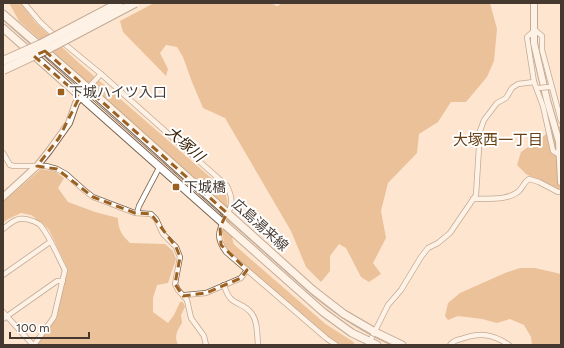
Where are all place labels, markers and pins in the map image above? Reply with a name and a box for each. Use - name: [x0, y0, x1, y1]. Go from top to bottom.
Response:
- place label: 下城ハイツ入口: [69, 84, 167, 101]
- marker: 下城ハイツ入口: [56, 87, 66, 97]
- place label: 下城橋: [184, 179, 226, 196]
- marker: 下城橋: [171, 182, 181, 192]

